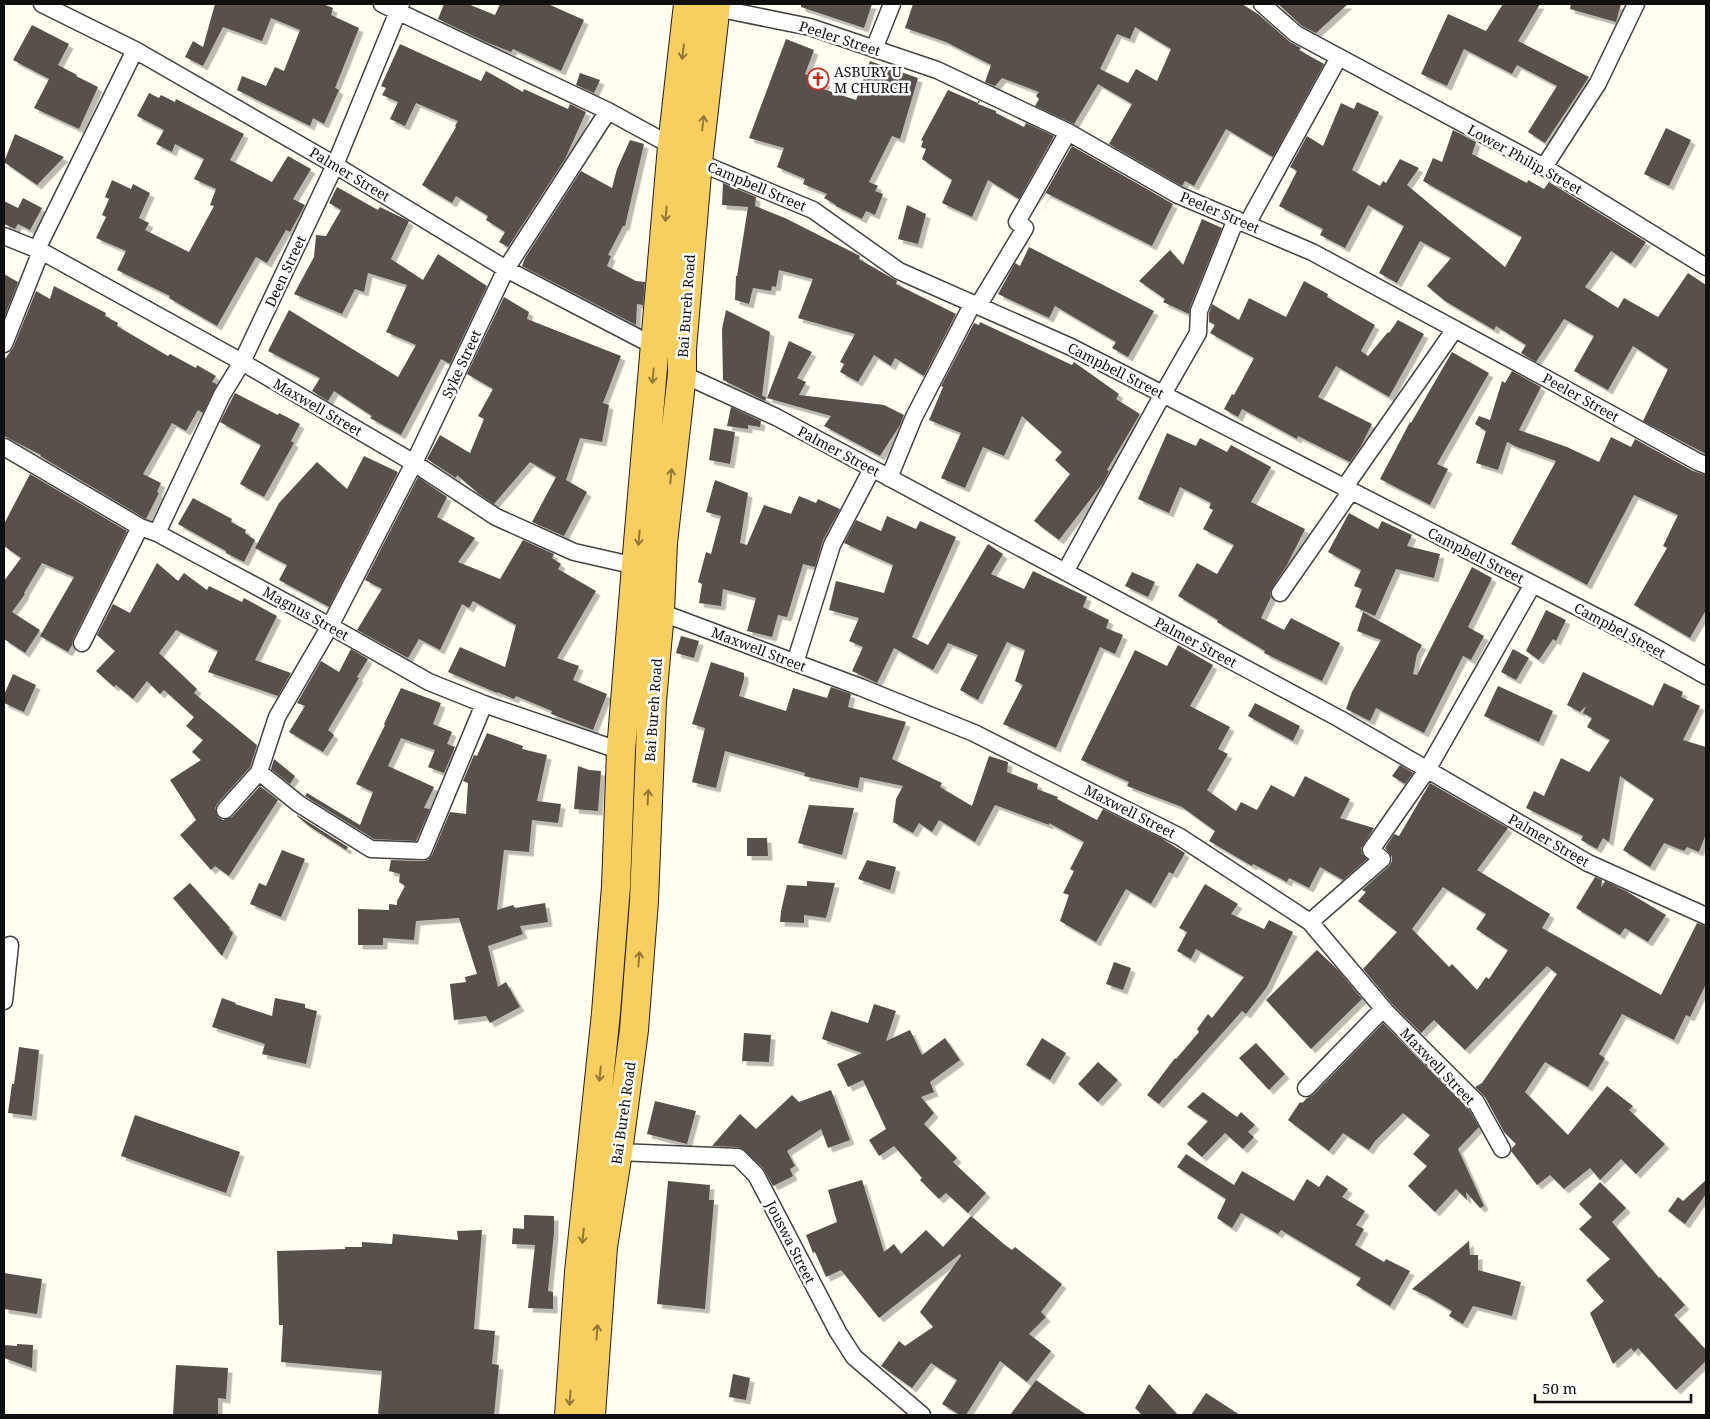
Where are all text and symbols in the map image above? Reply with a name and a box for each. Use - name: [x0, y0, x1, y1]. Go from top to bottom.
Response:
- street label: Peeler Street: [797, 16, 883, 60]
- one-way arrow: [678, 44, 688, 60]
- place label: ASBURY U M CHURCH: [834, 62, 909, 97]
- church icon: ASBURY U M CHURCH: [806, 67, 830, 91]
- one-way arrow: [698, 115, 708, 131]
- street label: Lower Philip Street: [1464, 120, 1586, 198]
- street label: Palmer Street: [306, 143, 394, 206]
- street label: Campbell Street: [705, 157, 809, 215]
- street label: Peeler Street: [1177, 187, 1263, 237]
- one-way arrow: [662, 206, 671, 222]
- street label: Deen Street: [260, 232, 310, 310]
- street label: Bai Bureh Road: [673, 253, 699, 358]
- street label: Syke Street: [437, 327, 485, 401]
- street label: Campbell Street: [1065, 338, 1167, 403]
- one-way arrow: [648, 368, 658, 384]
- street label: Peeler Street: [1539, 368, 1623, 426]
- street label: Maxwell Street: [270, 374, 366, 440]
- street label: Palmer Street: [795, 421, 884, 481]
- one-way arrow: [666, 468, 676, 484]
- street label: Campbell Street: [1425, 523, 1527, 588]
- one-way arrow: [634, 529, 643, 545]
- street label: Magnus Street: [260, 582, 352, 644]
- street label: Campbel Street: [1571, 598, 1669, 662]
- street label: Palmer Street: [1152, 612, 1241, 672]
- street label: Maxwell Street: [709, 622, 809, 676]
- street label: Bai Bureh Road: [640, 657, 666, 762]
- street label: Maxwell Street: [1081, 780, 1179, 842]
- one-way arrow: [643, 790, 652, 806]
- street label: Palmer Street: [1505, 809, 1593, 871]
- one-way arrow: [634, 952, 644, 968]
- street label: Maxwell Street: [1396, 1023, 1480, 1109]
- street label: Bai Bureh Road: [606, 1060, 640, 1166]
- one-way arrow: [595, 1066, 605, 1082]
- street label: Jouswa Street: [761, 1196, 820, 1287]
- one-way arrow: [578, 1228, 588, 1244]
- one-way arrow: [592, 1324, 602, 1340]
- scale bar: [1535, 1372, 1691, 1404]
- text: 50 m: [1542, 1378, 1577, 1398]
- one-way arrow: [566, 1390, 575, 1406]

